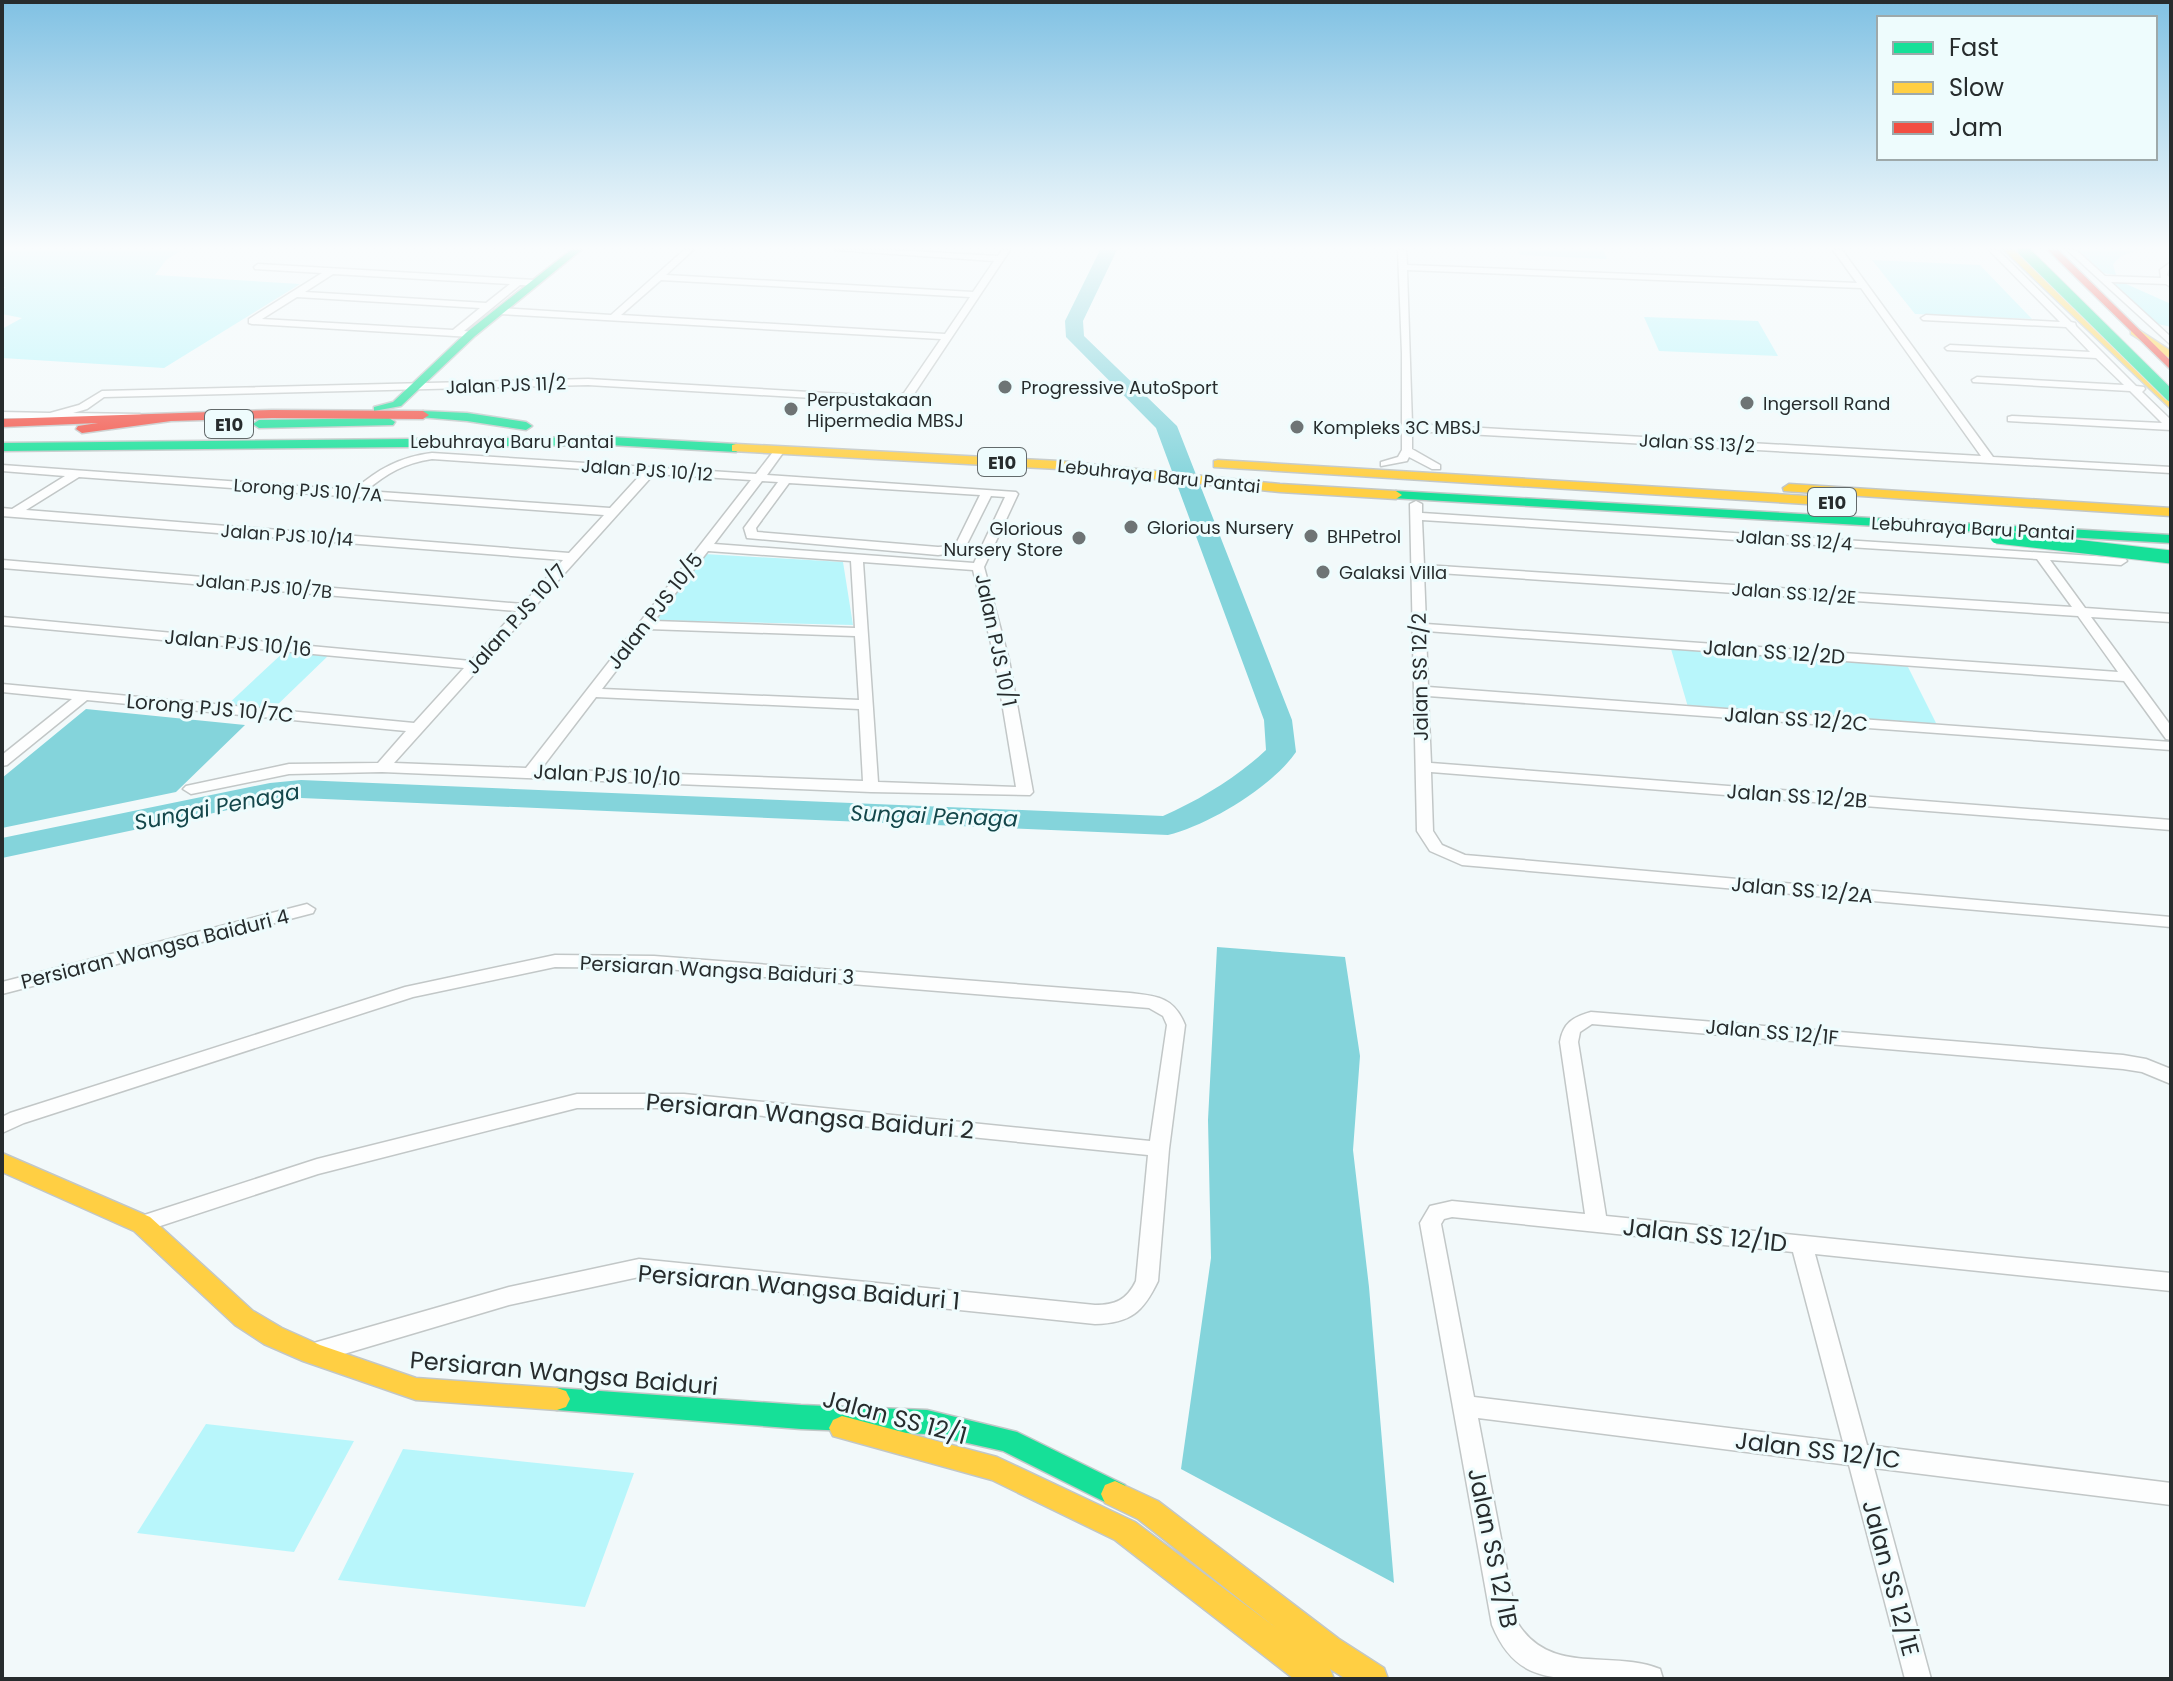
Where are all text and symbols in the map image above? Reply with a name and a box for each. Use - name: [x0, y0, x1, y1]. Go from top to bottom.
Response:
- legend: [1877, 16, 2157, 160]
- text: Fast: [1949, 31, 1999, 64]
- text: Slow: [1949, 71, 2004, 104]
- text: Jam: [1949, 111, 2003, 144]
- street label: Jalan PJS 11/2: [445, 370, 567, 400]
- place label: Progressive AutoSport: [1021, 375, 1218, 400]
- marker: Progressive AutoSport: [996, 378, 1014, 396]
- place label: Perpustakaan Hipermedia MBSJ: [807, 387, 964, 433]
- place label: Ingersoll Rand: [1763, 391, 1890, 416]
- marker: Ingersoll Rand: [1738, 394, 1756, 412]
- marker: Perpustakaan Hipermedia MBSJ: [782, 400, 800, 418]
- road number: E10: [205, 410, 253, 438]
- place label: Kompleks 3C MBSJ: [1313, 415, 1481, 440]
- marker: Kompleks 3C MBSJ: [1288, 418, 1306, 436]
- street label: Jalan SS 13/2: [1638, 427, 1756, 459]
- street label: Lebuhraya Baru Pantai: [410, 429, 614, 454]
- road number: E10: [978, 448, 1026, 476]
- street label: Jalan PJS 10/12: [580, 453, 714, 487]
- street label: Lebuhraya Baru Pantai: [1056, 453, 1262, 499]
- street label: Lorong PJS 10/7A: [233, 472, 383, 508]
- road number: E10: [1808, 488, 1856, 516]
- street label: Lebuhraya Baru Pantai: [1871, 510, 2075, 546]
- place label: Glorious Nursery: [1147, 515, 1294, 540]
- place label: Glorious Nursery Store: [943, 516, 1063, 562]
- street label: Jalan PJS 10/14: [220, 518, 354, 552]
- marker: Glorious Nursery: [1122, 518, 1140, 536]
- street label: Jalan SS 12/4: [1735, 523, 1853, 557]
- place label: BHPetrol: [1327, 524, 1401, 549]
- marker: BHPetrol: [1302, 527, 1320, 545]
- marker: Glorious Nursery Store: [1070, 529, 1088, 547]
- street label: Jalan PJS 10/5: [601, 547, 709, 675]
- street label: Jalan PJS 10/7: [459, 558, 573, 680]
- place label: Galaksi Villa: [1339, 560, 1447, 585]
- marker: Galaksi Villa: [1314, 563, 1332, 581]
- street label: Jalan PJS 10/7B: [195, 568, 333, 604]
- street label: Jalan PJS 10/1: [968, 571, 1024, 709]
- street label: Jalan SS 12/2E: [1731, 576, 1857, 610]
- street label: Jalan SS 12/2: [1405, 613, 1435, 741]
- street label: Jalan PJS 10/16: [163, 623, 313, 663]
- street label: Jalan SS 12/2D: [1702, 633, 1846, 671]
- street label: Lorong PJS 10/7C: [125, 687, 295, 729]
- street label: Jalan SS 12/2C: [1723, 700, 1869, 738]
- street label: Jalan PJS 10/10: [533, 757, 681, 793]
- water label: Sungai Penaga: [132, 776, 302, 838]
- street label: Jalan SS 12/2B: [1726, 777, 1868, 815]
- water label: Sungai Penaga: [850, 798, 1018, 834]
- street label: Jalan SS 12/2A: [1730, 870, 1874, 910]
- street label: Persiaran Wangsa Baiduri 4: [18, 902, 292, 996]
- street label: Persiaran Wangsa Baiduri 3: [579, 949, 855, 991]
- street label: Jalan SS 12/1F: [1704, 1012, 1840, 1052]
- street label: Persiaran Wangsa Baiduri 2: [645, 1085, 975, 1147]
- street label: Jalan SS 12/1D: [1621, 1210, 1789, 1260]
- street label: Persiaran Wangsa Baiduri 1: [637, 1256, 961, 1318]
- street label: Persiaran Wangsa Baiduri: [409, 1343, 719, 1403]
- street label: Jalan SS 12/1: [819, 1382, 971, 1452]
- street label: Jalan SS 12/1C: [1733, 1423, 1903, 1477]
- street label: Jalan SS 12/1B: [1460, 1465, 1526, 1631]
- street label: Jalan SS 12/1E: [1854, 1496, 1928, 1660]

